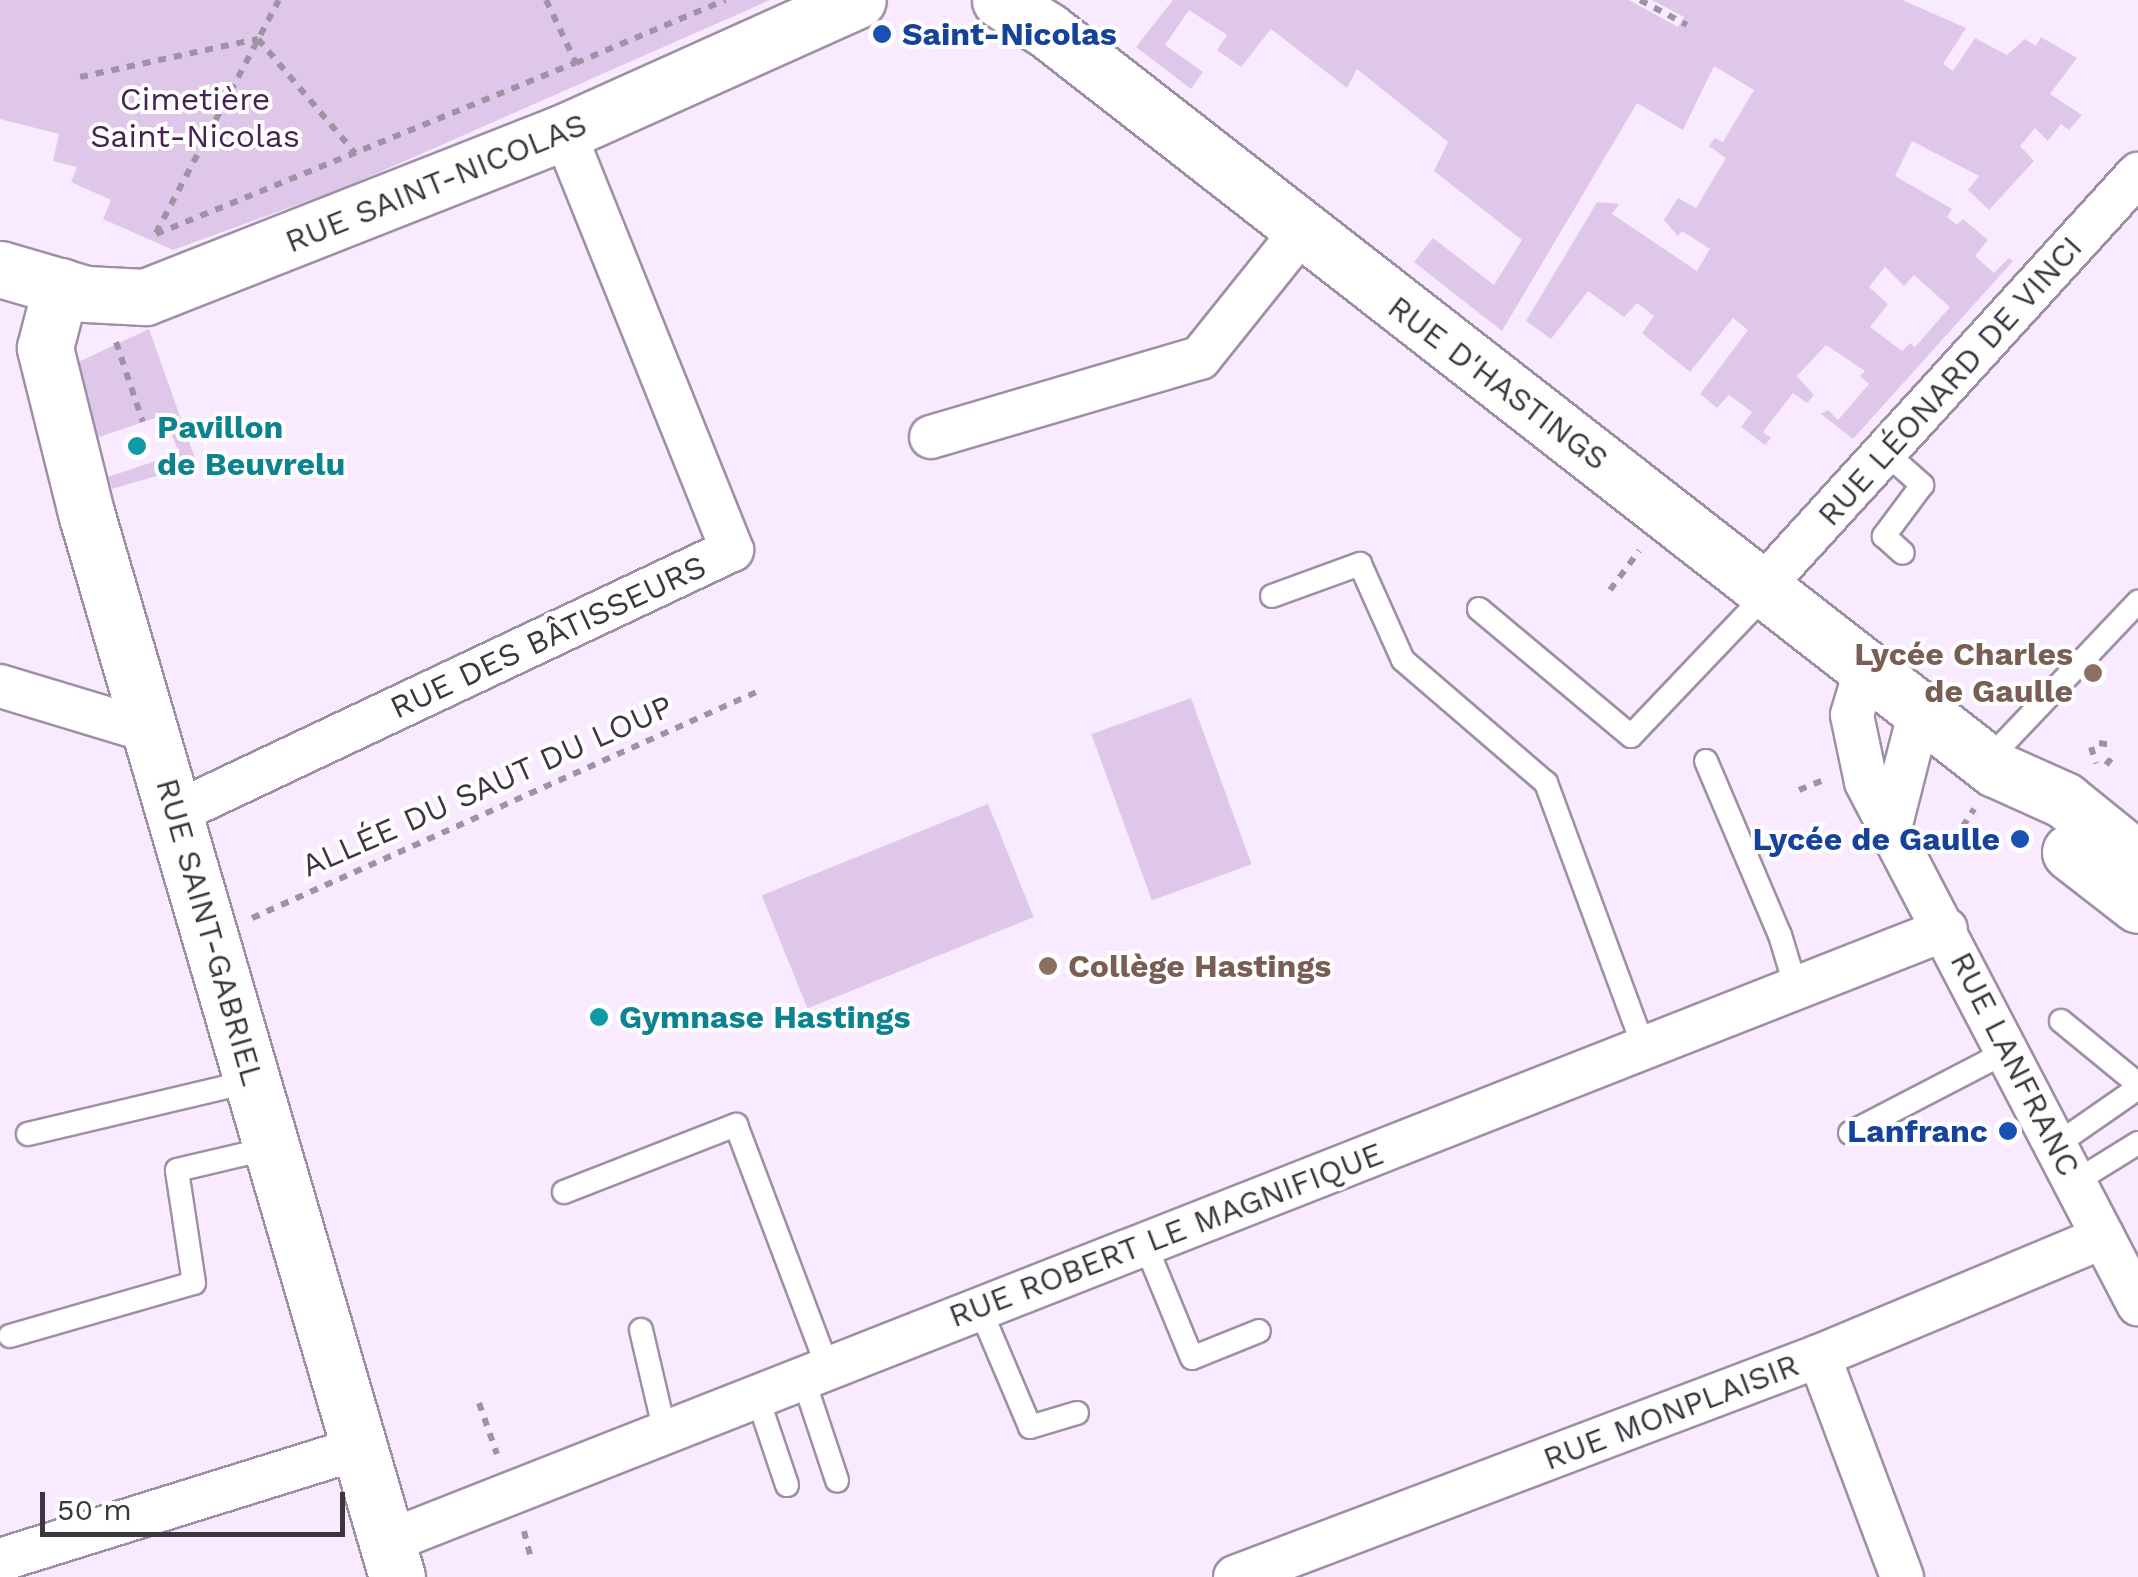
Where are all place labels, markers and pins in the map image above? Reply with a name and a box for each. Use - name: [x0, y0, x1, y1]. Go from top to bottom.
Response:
- place label: Saint-Nicolas: [902, 15, 1117, 53]
- marker: Saint-Nicolas: [871, 23, 893, 45]
- place label: Pavillon de Beuvrelu: [157, 409, 345, 484]
- marker: Pavillon de Beuvrelu: [126, 435, 148, 457]
- place label: Lycée Charles de Gaulle: [1854, 636, 2073, 711]
- marker: Lycée Charles de Gaulle: [2082, 662, 2104, 684]
- place label: Lycée de Gaulle: [1752, 820, 2000, 858]
- marker: Lycée de Gaulle: [2009, 828, 2031, 850]
- place label: Collège Hastings: [1068, 947, 1331, 985]
- marker: Collège Hastings: [1037, 955, 1059, 977]
- place label: Gymnase Hastings: [619, 998, 911, 1036]
- marker: Gymnase Hastings: [588, 1006, 610, 1028]
- place label: Lanfranc: [1847, 1112, 1988, 1150]
- marker: Lanfranc: [1997, 1120, 2019, 1142]

